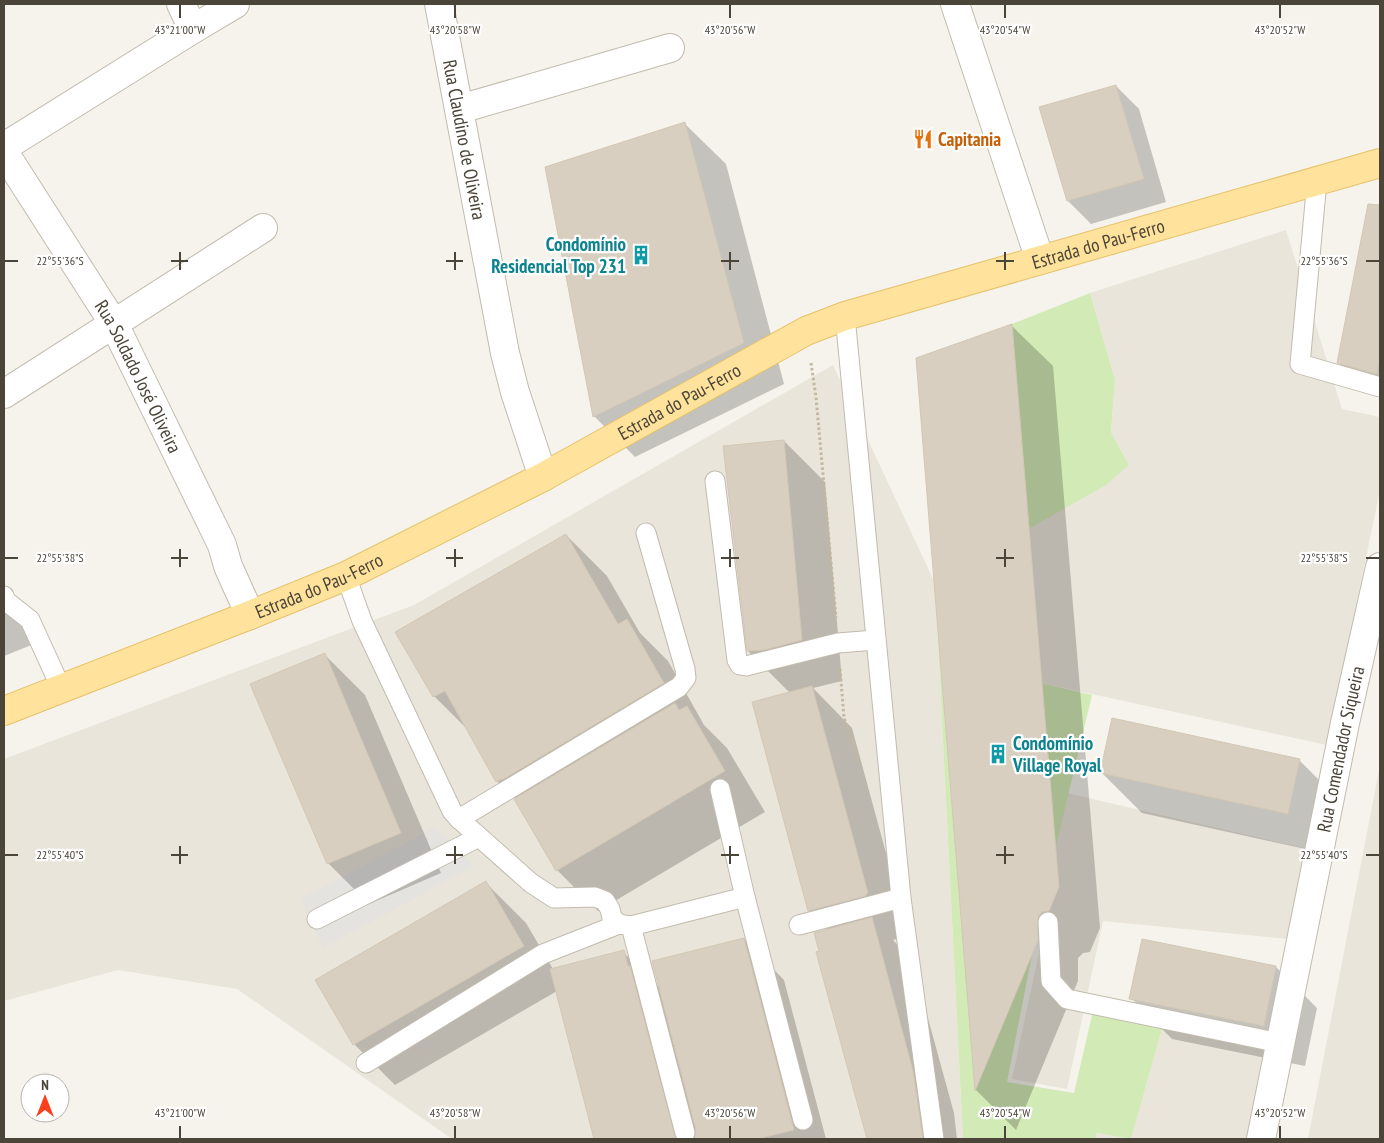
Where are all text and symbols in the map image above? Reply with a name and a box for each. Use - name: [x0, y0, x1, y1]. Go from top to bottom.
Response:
- text: 43°21'00"W: [155, 22, 205, 37]
- text: 43°20'58"W: [430, 22, 480, 37]
- text: 43°20'56"W: [705, 22, 755, 37]
- text: 43°20'54"W: [980, 22, 1030, 37]
- text: 43°20'52"W: [1255, 22, 1305, 37]
- street label: Rua Claudino de Oliveira: [438, 58, 492, 222]
- place label: Capitania: [938, 127, 1001, 151]
- restaurant icon: Capitania: [912, 128, 934, 150]
- street label: Estrada do Pau-Ferro: [1029, 213, 1167, 274]
- place label: Condomínio Residencial Top 231: [491, 232, 626, 278]
- building icon: Condomínio Residencial Top 231: [630, 244, 652, 266]
- text: 22°55'36"S: [36, 253, 84, 268]
- text: 22°55'36"S: [1300, 253, 1348, 268]
- street label: Rua Soldado José Oliveira: [90, 295, 187, 457]
- street label: Estrada do Pau-Ferro: [614, 358, 745, 445]
- street label: Estrada do Pau-Ferro: [252, 547, 387, 624]
- text: 22°55'38"S: [36, 550, 84, 565]
- text: 22°55'38"S: [1300, 550, 1348, 565]
- street label: Rua Comendador Siqueira: [1311, 664, 1369, 834]
- place label: Condomínio Village Royal: [1012, 731, 1102, 777]
- building icon: Condomínio Village Royal: [987, 743, 1009, 765]
- text: 22°55'40"S: [36, 847, 84, 862]
- text: 22°55'40"S: [1300, 847, 1348, 862]
- north arrow: [20, 1073, 70, 1123]
- text: N: [41, 1076, 49, 1094]
- text: 43°21'00"W: [155, 1105, 205, 1120]
- text: 43°20'58"W: [430, 1105, 480, 1120]
- text: 43°20'56"W: [705, 1105, 755, 1120]
- text: 43°20'54"W: [980, 1105, 1030, 1120]
- text: 43°20'52"W: [1255, 1105, 1305, 1120]

